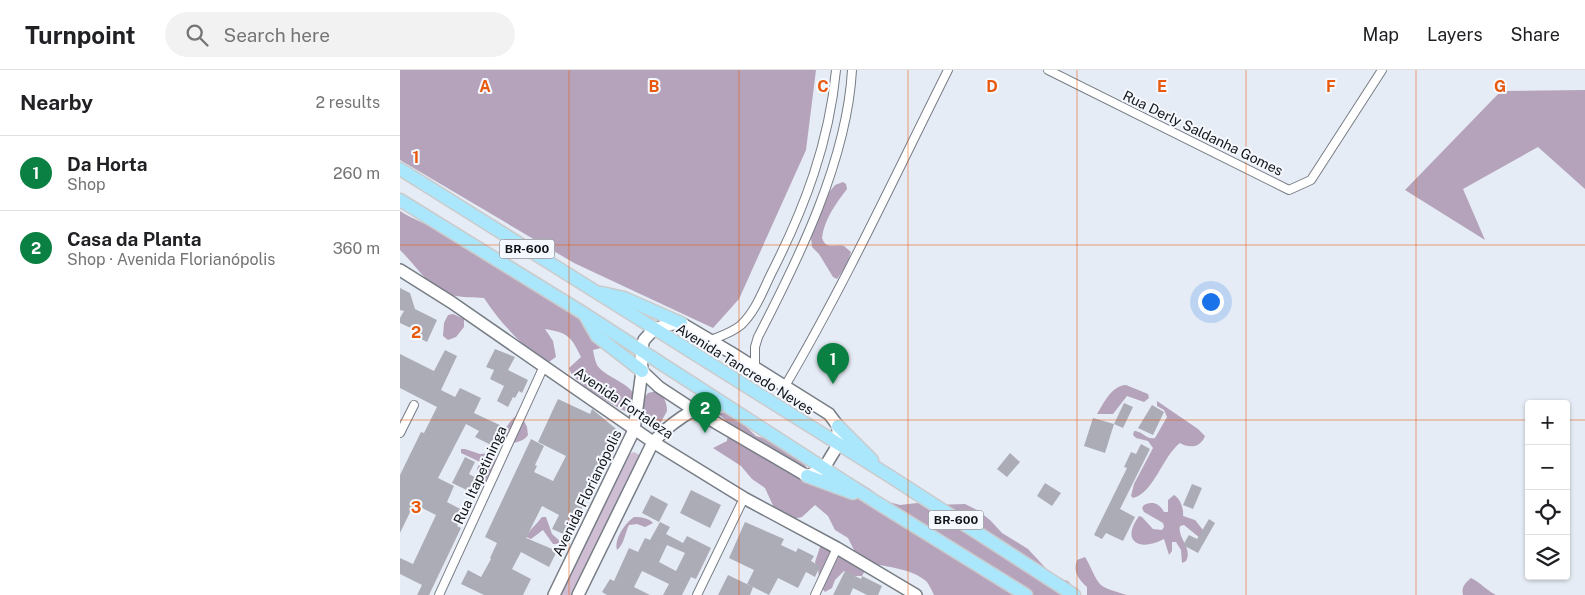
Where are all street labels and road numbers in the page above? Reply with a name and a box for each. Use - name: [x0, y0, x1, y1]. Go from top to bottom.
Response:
- street label: Rua Derly Saldanha Gomes: [1120, 87, 1286, 179]
- road number: BR-600: [500, 240, 554, 258]
- street label: Avenida Tancredo Neves: [673, 320, 817, 418]
- street label: Avenida Fortaleza: [572, 364, 676, 442]
- street label: Rua Itapetininga: [450, 423, 510, 527]
- street label: Avenida Florianópolis: [549, 427, 625, 559]
- road number: BR-600: [928, 510, 984, 530]

